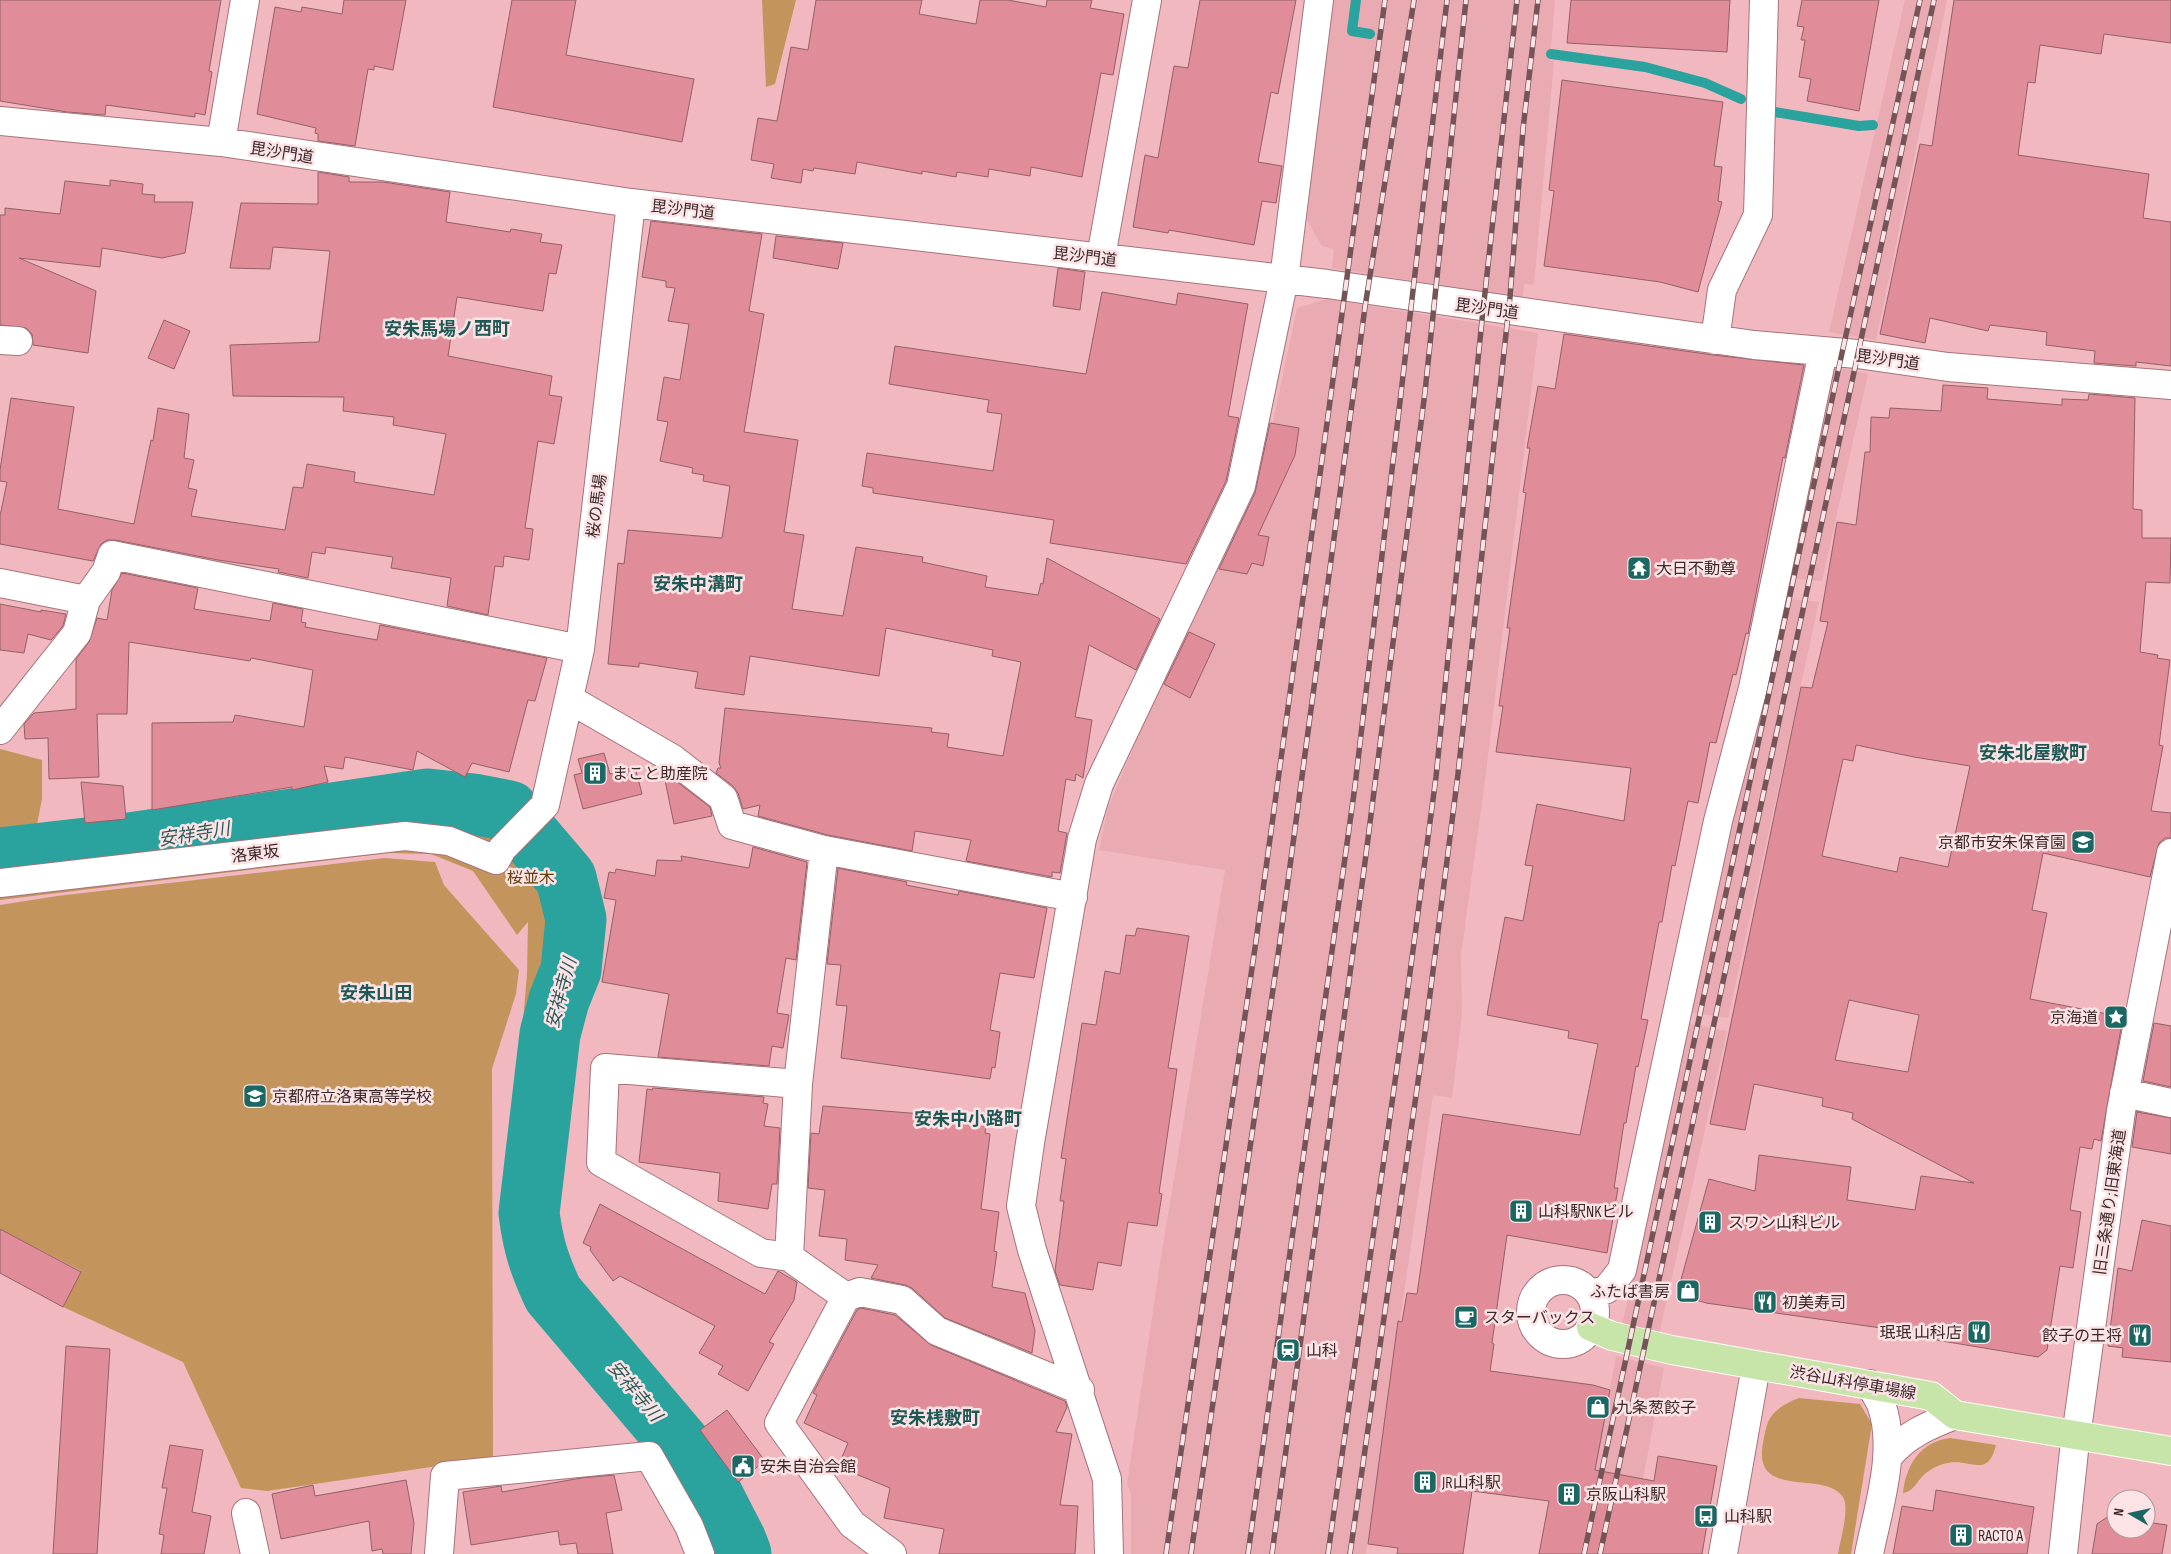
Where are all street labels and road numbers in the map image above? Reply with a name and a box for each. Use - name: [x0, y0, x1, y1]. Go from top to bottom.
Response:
- street label: 毘沙門道: [249, 139, 315, 168]
- street label: 毘沙門道: [650, 197, 716, 224]
- street label: 毘沙門道: [1052, 244, 1118, 271]
- street label: 毘沙門道: [1454, 296, 1520, 323]
- street label: 毘沙門道: [1855, 347, 1921, 374]
- street label: 桜の馬場: [584, 473, 611, 539]
- street label: 洛東坂: [230, 842, 280, 867]
- street label: 旧三条通り;旧東海道: [2091, 1128, 2130, 1276]
- street label: 渋谷山科停車場線: [1788, 1363, 1917, 1404]

